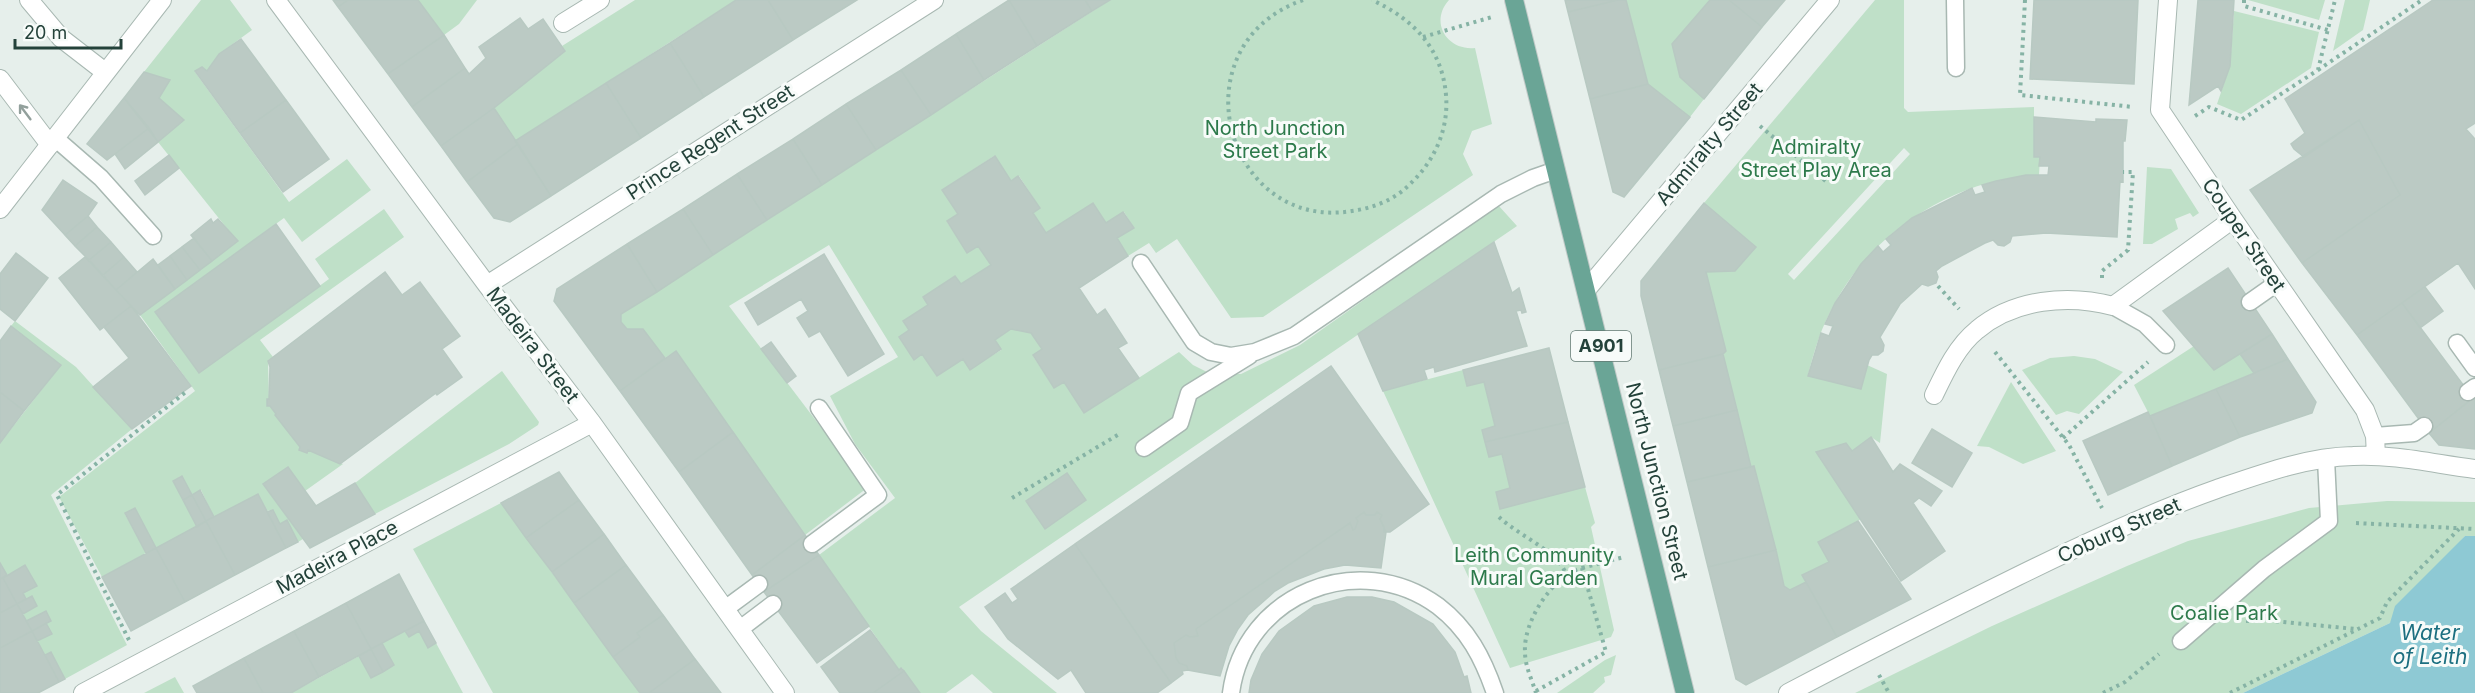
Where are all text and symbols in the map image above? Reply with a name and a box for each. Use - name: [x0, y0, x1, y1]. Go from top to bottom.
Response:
- scale bar: [15, 12, 122, 50]
- text: 20 m: [24, 22, 67, 43]
- street label: Admiralty Street: [1651, 78, 1768, 210]
- street label: Prince Regent Street: [622, 79, 799, 205]
- one-way arrow: [19, 104, 31, 120]
- park label: North Junction Street Park: [1205, 116, 1345, 163]
- park label: Admiralty Street Play Area: [1740, 135, 1892, 182]
- street label: Couper Street: [2197, 174, 2291, 297]
- street label: Madeira Street: [482, 282, 585, 408]
- road number: A901: [1571, 331, 1631, 361]
- street label: North Junction Street: [1621, 380, 1693, 583]
- street label: Coburg Street: [2054, 492, 2185, 568]
- street label: Madeira Place: [272, 515, 402, 599]
- park label: Leith Community Mural Garden: [1454, 543, 1614, 590]
- park label: Coalie Park: [2170, 601, 2278, 625]
- water label: Water of Leith: [2393, 620, 2467, 669]

